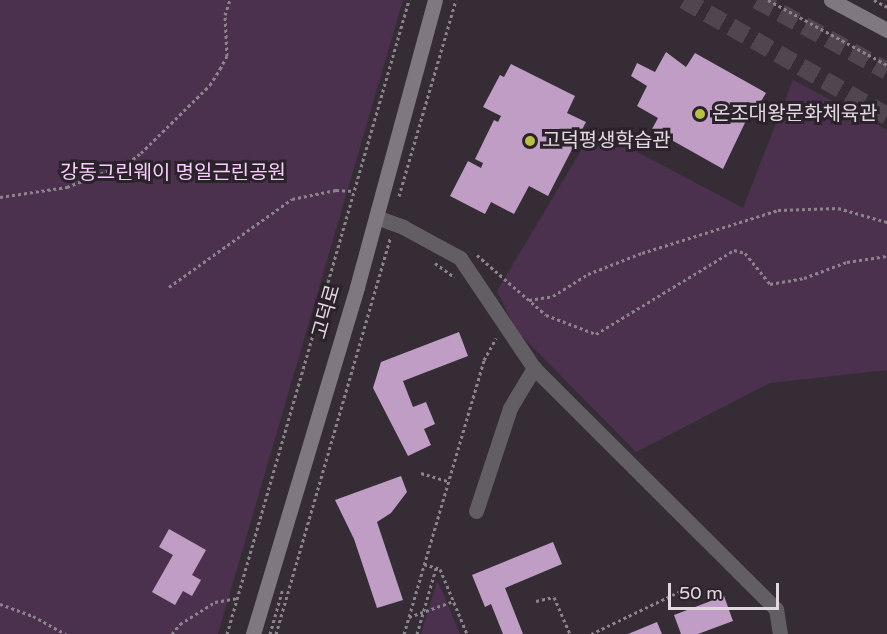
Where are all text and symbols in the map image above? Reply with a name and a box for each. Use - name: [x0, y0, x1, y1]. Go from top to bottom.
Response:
- place label: 온조대왕문화체육관: [712, 102, 878, 126]
- marker: 온조대왕문화체육관: [693, 107, 707, 121]
- place label: 고덕평생학습관: [542, 129, 671, 153]
- marker: 고덕평생학습관: [523, 134, 537, 148]
- park label: 강동그린웨이 명일근린공원: [60, 161, 286, 185]
- street label: 고덕로: [308, 282, 346, 342]
- scale bar: [671, 571, 782, 609]
- text: 50 m: [679, 582, 723, 604]

